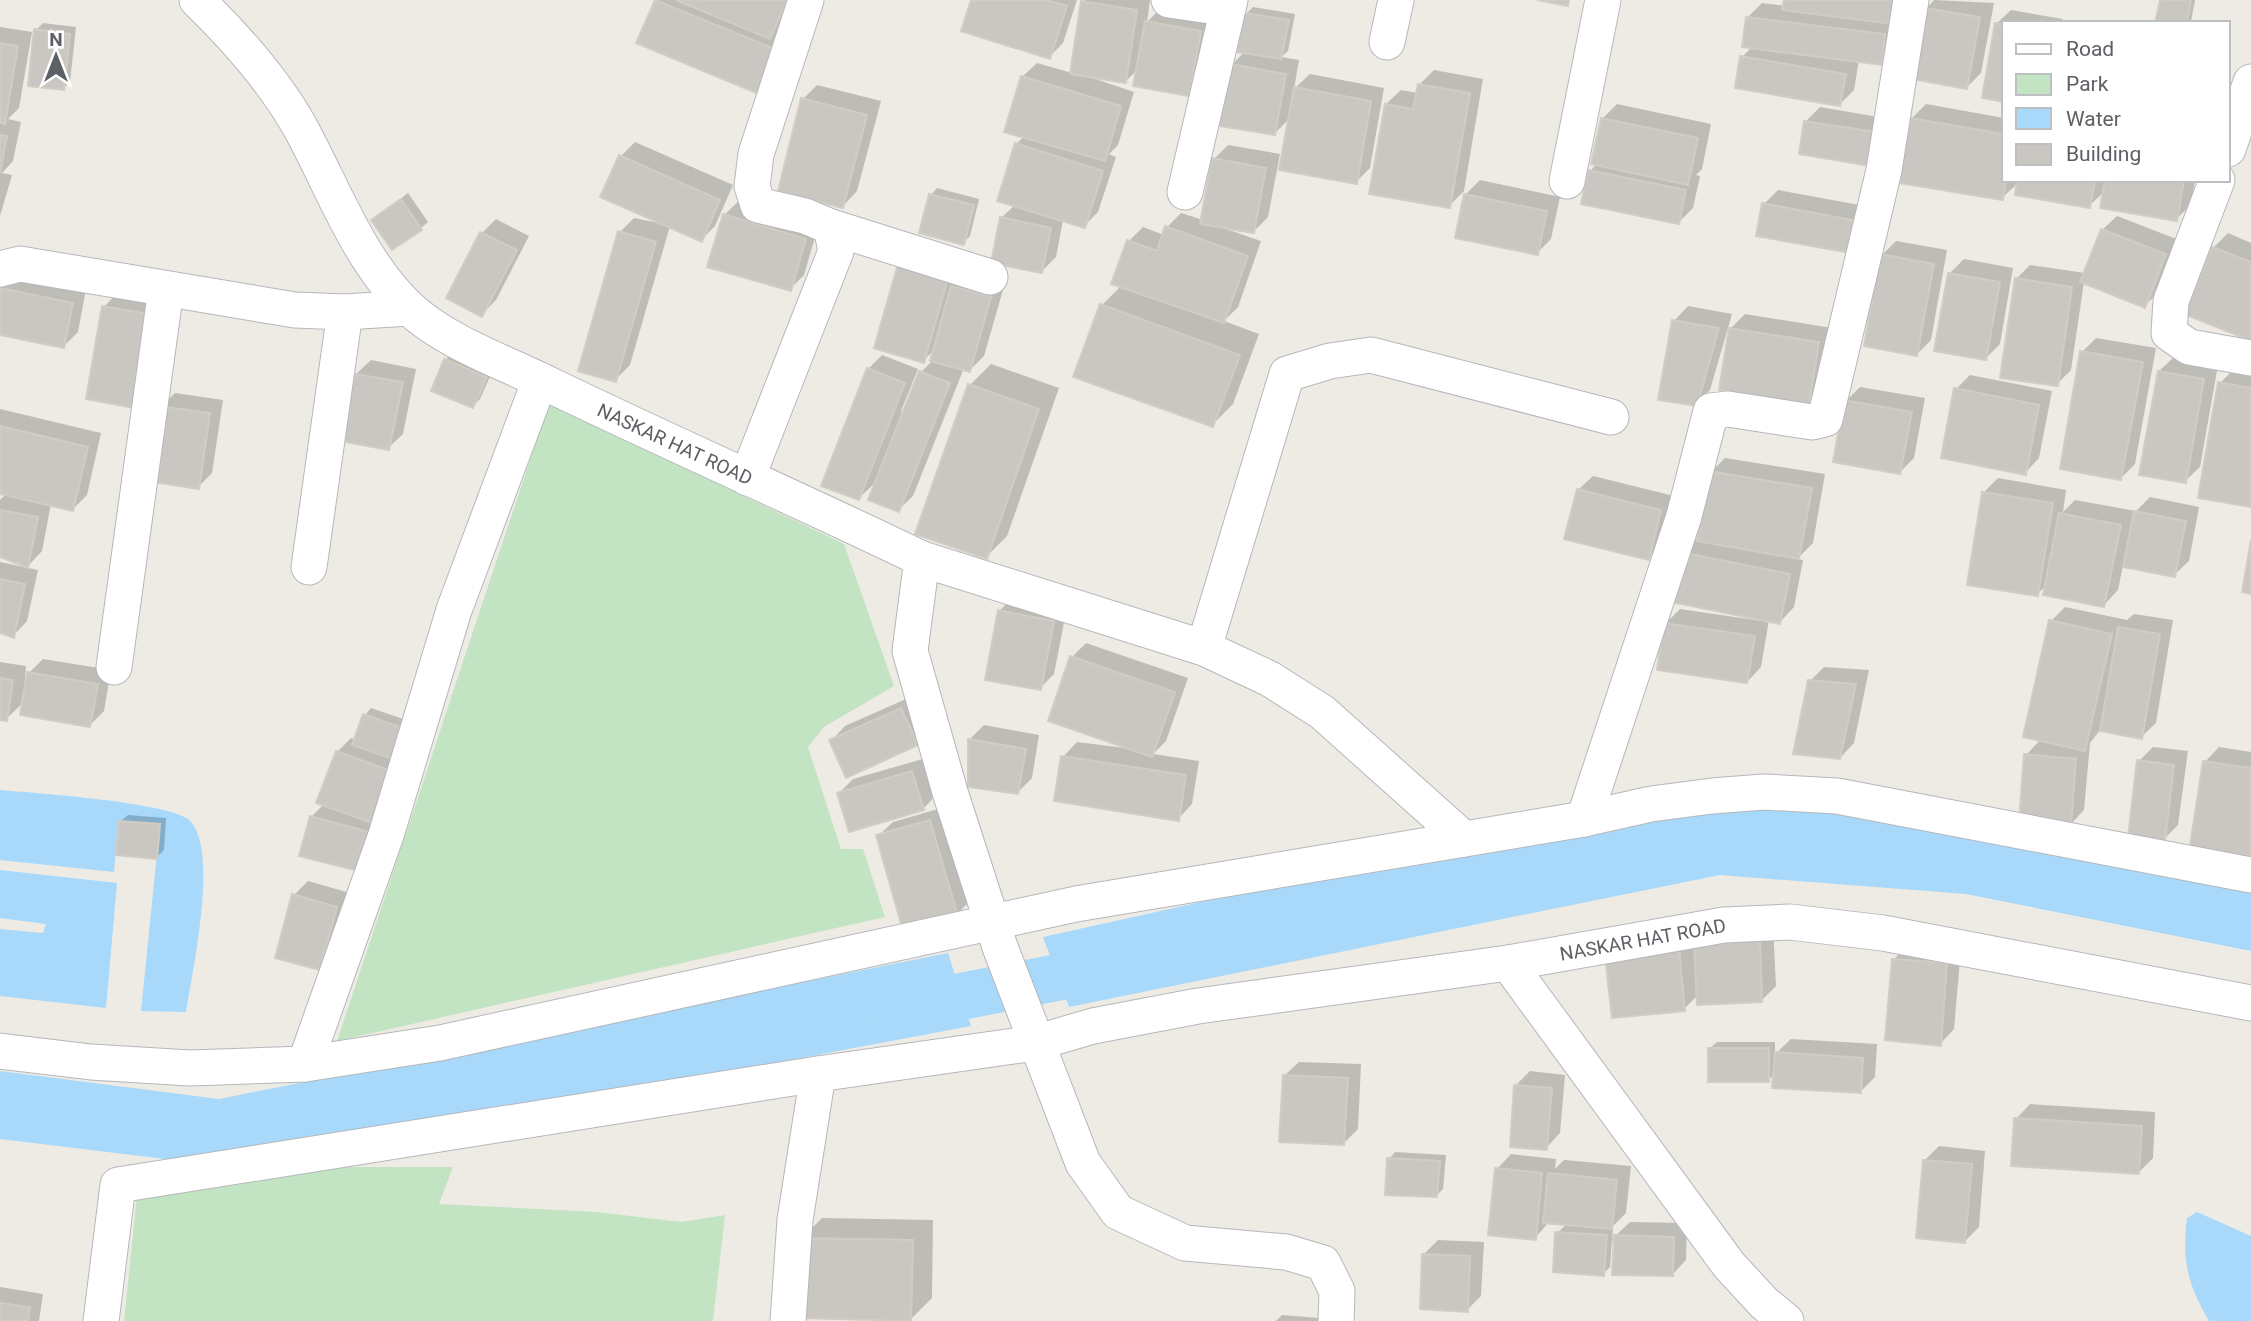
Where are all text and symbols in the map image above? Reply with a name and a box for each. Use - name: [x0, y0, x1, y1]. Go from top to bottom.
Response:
- north arrow: [21, 21, 91, 91]
- legend: [2002, 21, 2230, 182]
- text: N: [49, 28, 63, 51]
- text: Road: [2066, 37, 2114, 61]
- text: Park: [2066, 72, 2109, 96]
- text: Water: [2066, 107, 2121, 131]
- text: Building: [2066, 142, 2141, 166]
- street label: NASKAR HAT ROAD: [594, 398, 756, 490]
- street label: NASKAR HAT ROAD: [1558, 914, 1728, 966]

